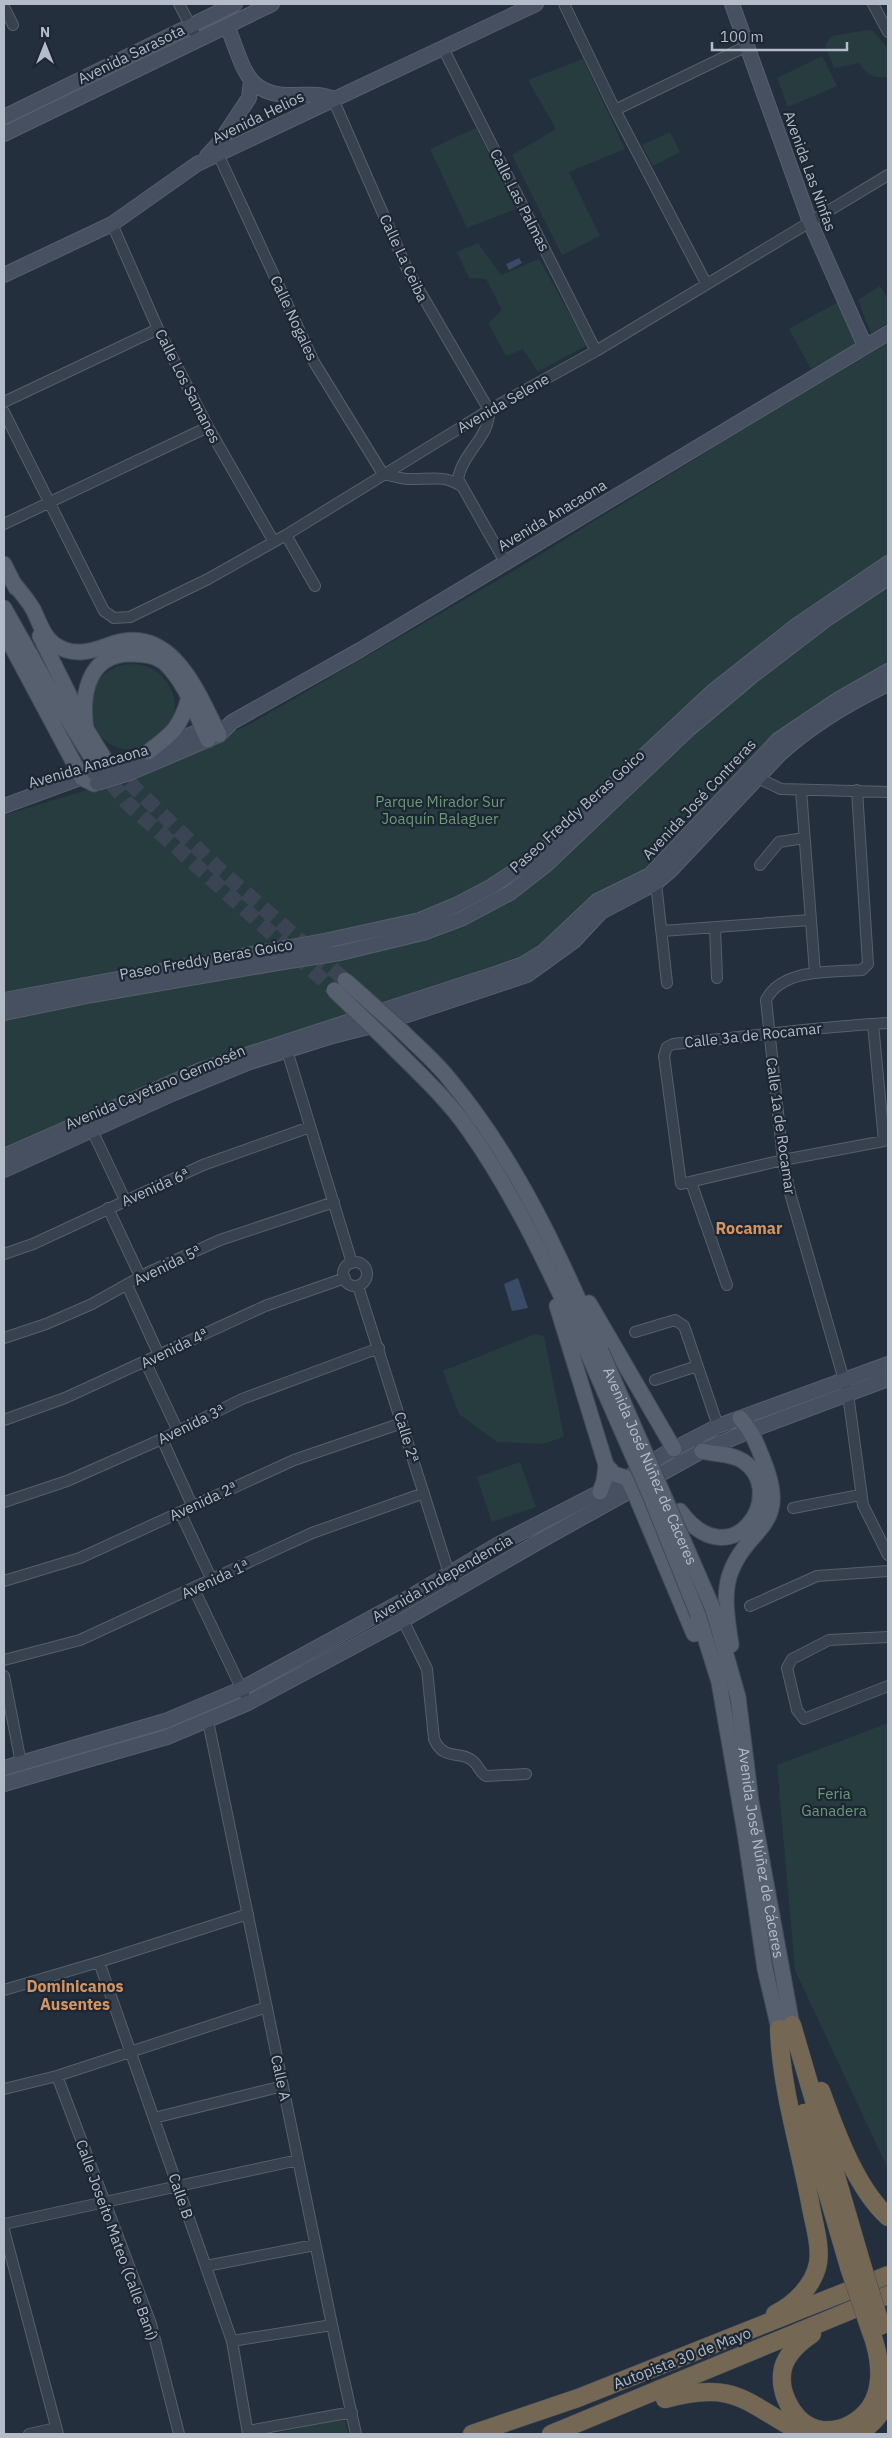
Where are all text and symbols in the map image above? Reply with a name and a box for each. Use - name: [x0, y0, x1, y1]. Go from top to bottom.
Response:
- north arrow: [20, 20, 70, 70]
- street label: Avenida Sarasota: [74, 20, 188, 88]
- scale bar: [712, 20, 847, 52]
- text: N: [40, 23, 50, 41]
- text: 100 m: [720, 27, 764, 46]
- street label: Avenida Helios: [209, 87, 307, 147]
- street label: Avenida Las Ninfas: [779, 108, 841, 234]
- street label: Calle Las Palmas: [486, 145, 554, 255]
- street label: Calle La Ceiba: [375, 211, 433, 305]
- street label: Calle Nogales: [266, 272, 322, 364]
- street label: Calle Los Samanes: [151, 326, 225, 446]
- street label: Avenida Selene: [453, 369, 553, 437]
- street label: Avenida Anacaona: [494, 475, 610, 555]
- street label: Avenida José Contreras: [638, 735, 760, 863]
- street label: Avenida Anacaona: [26, 740, 150, 792]
- street label: Paseo Freddy Beras Goico: [505, 745, 649, 877]
- park label: Parque Mirador Sur Joaquín Balaguer: [375, 792, 505, 828]
- street label: Paseo Freddy Beras Goico: [118, 934, 294, 984]
- street label: Calle 3a de Rocamar: [683, 1018, 823, 1052]
- street label: Avenida Cayetano Germosén: [62, 1040, 248, 1134]
- street label: Calle 1a de Rocamar: [762, 1056, 800, 1196]
- street label: Avenida 6ª: [118, 1164, 192, 1210]
- district label: Rocamar: [716, 1218, 783, 1238]
- street label: Avenida 5ª: [130, 1241, 204, 1289]
- street label: Avenida 4ª: [137, 1324, 211, 1372]
- street label: Avenida José Núñez de Cáceres: [600, 1364, 702, 1567]
- street label: Avenida 3ª: [154, 1400, 228, 1448]
- street label: Calle 2ª: [390, 1409, 424, 1465]
- street label: Avenida 2ª: [166, 1477, 240, 1525]
- street label: Avenida Independencia: [368, 1530, 516, 1626]
- street label: Avenida 1ª: [178, 1555, 252, 1603]
- street label: Avenida José Núñez de Cáceres: [735, 1746, 789, 1960]
- park label: Feria Ganadera: [801, 1784, 867, 1820]
- district label: Dominicanos Ausentes: [26, 1976, 124, 2014]
- street label: Calle A: [267, 2053, 295, 2103]
- street label: Calle Joseíto Mateo (Calle Baní): [72, 2137, 162, 2343]
- street label: Calle B: [164, 2171, 198, 2221]
- street label: Autopista 30 de Mayo: [610, 2323, 754, 2393]

